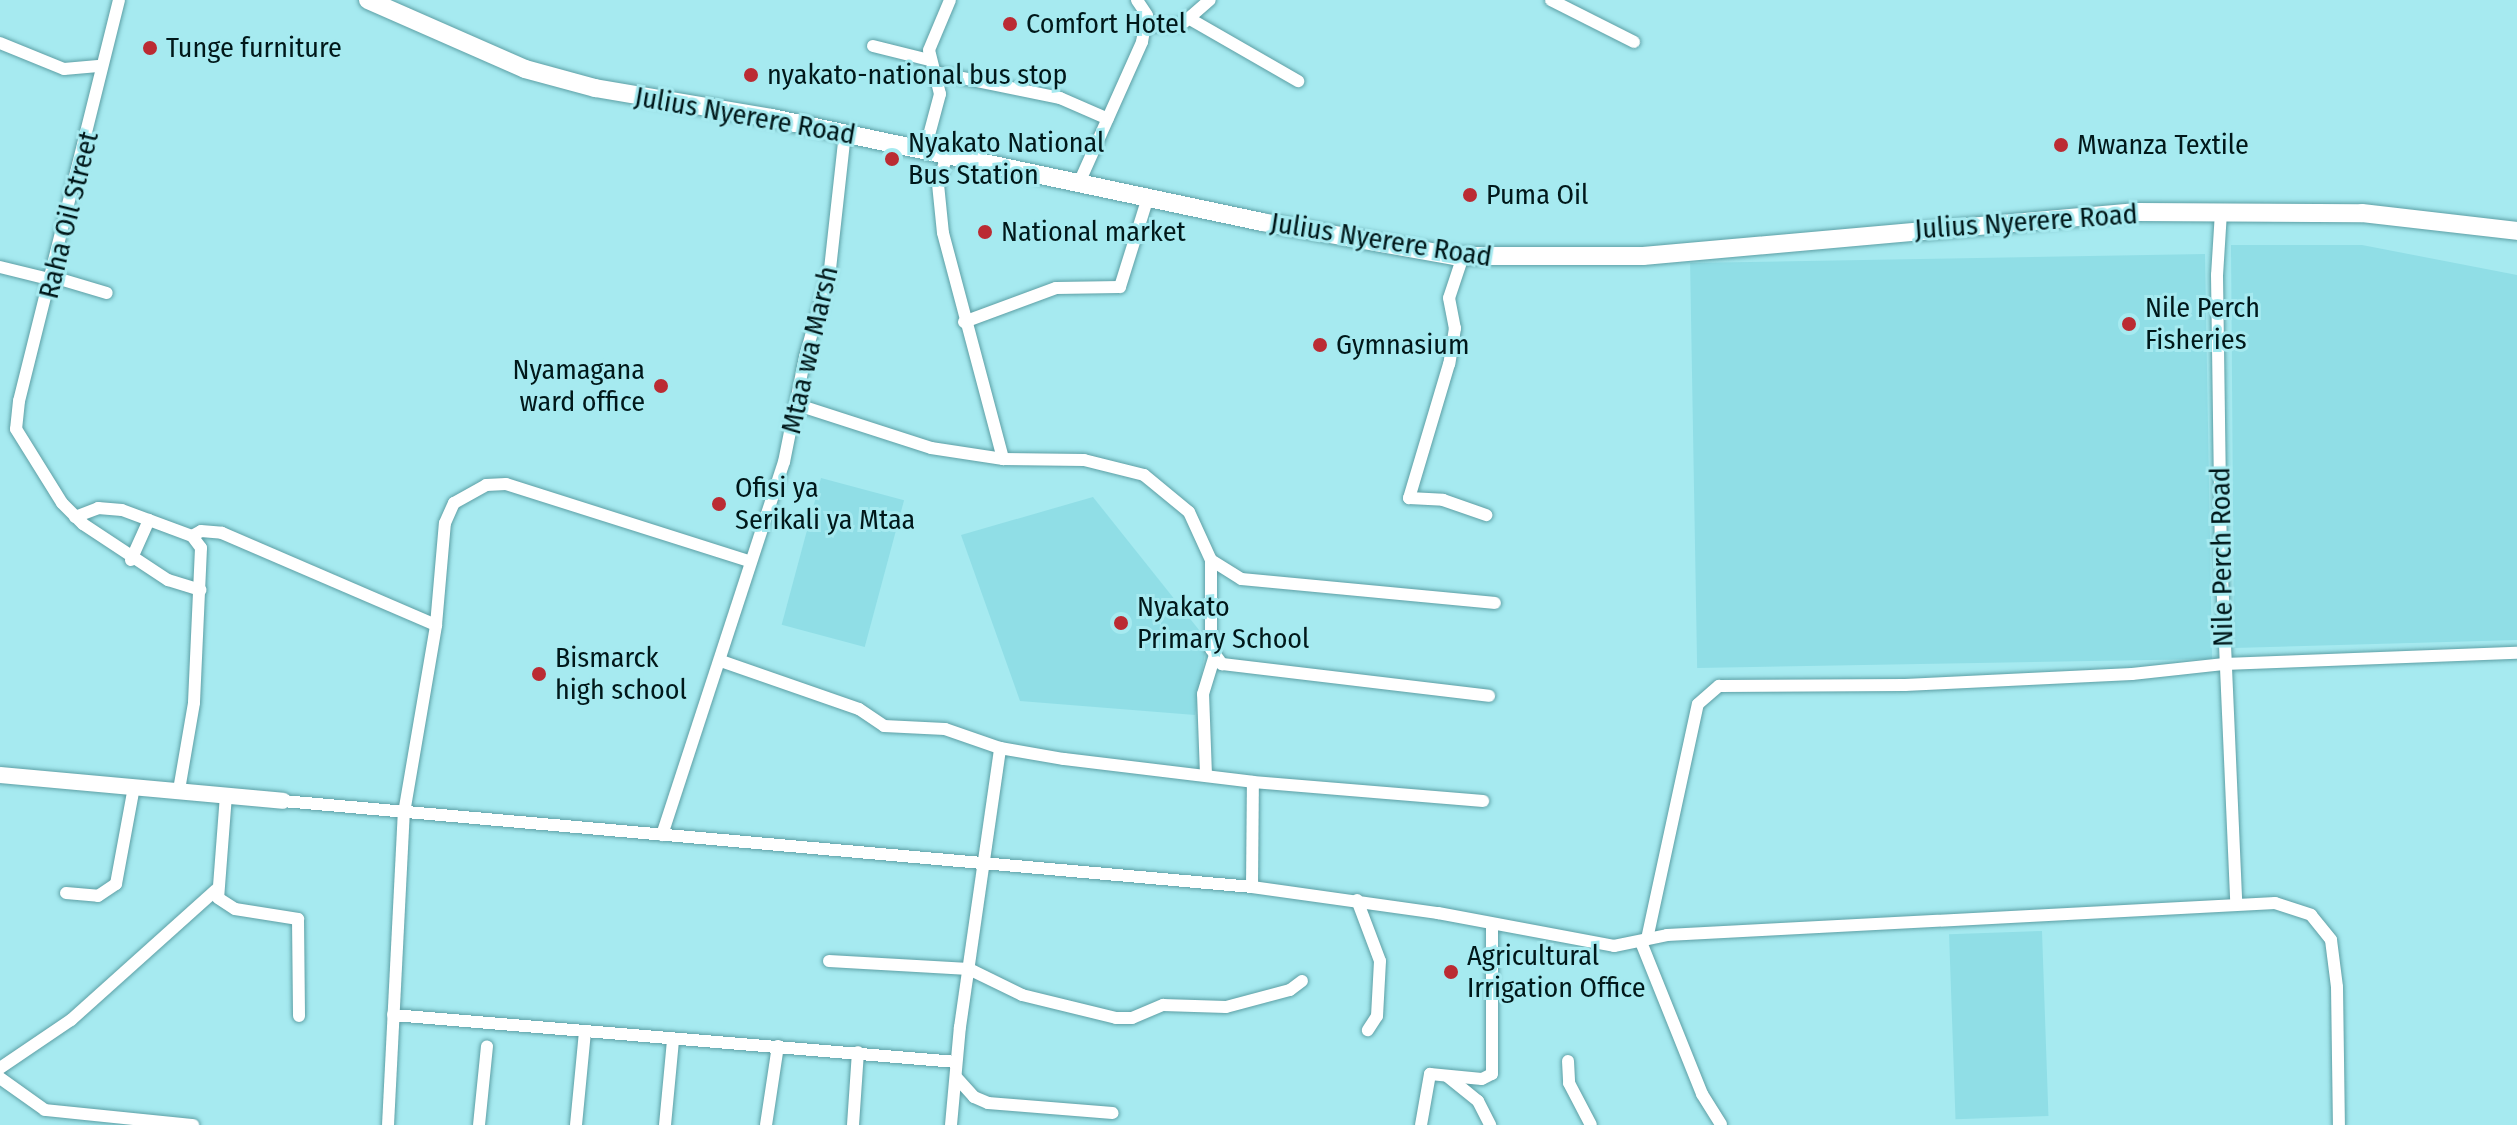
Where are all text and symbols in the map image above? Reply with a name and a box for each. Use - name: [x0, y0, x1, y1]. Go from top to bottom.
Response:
- place label: Comfort Hotel: [1026, 7, 1186, 41]
- marker: Comfort Hotel: [1001, 15, 1019, 33]
- place label: Tunge furniture: [166, 31, 342, 65]
- marker: Tunge furniture: [141, 39, 159, 57]
- place label: nyakato-national bus stop: [767, 58, 1067, 92]
- marker: nyakato-national bus stop: [742, 66, 760, 84]
- street label: Julius Nyerere Road: [632, 80, 858, 152]
- place label: Nyakato National Bus Station: [908, 126, 1104, 192]
- street label: Raha Oil Street: [32, 128, 106, 302]
- place label: Mwanza Textile: [2077, 128, 2249, 162]
- marker: Mwanza Textile: [2052, 136, 2070, 154]
- marker: Nyakato National Bus Station: [883, 150, 901, 168]
- place label: Puma Oil: [1486, 178, 1588, 212]
- marker: Puma Oil: [1461, 186, 1479, 204]
- street label: Julius Nyerere Road: [1913, 197, 2139, 247]
- street label: Julius Nyerere Road: [1268, 206, 1494, 274]
- place label: National market: [1001, 215, 1186, 249]
- marker: National market: [976, 223, 994, 241]
- street label: Mtaa wa Marsh: [774, 263, 846, 437]
- place label: Nile Perch Fisheries: [2145, 291, 2260, 357]
- marker: Nile Perch Fisheries: [2120, 315, 2138, 333]
- place label: Gymnasium: [1336, 328, 1470, 362]
- marker: Gymnasium: [1311, 336, 1329, 354]
- place label: Nyamagana ward office: [512, 353, 645, 419]
- marker: Nyamagana ward office: [652, 377, 670, 395]
- street label: Nile Perch Road: [2204, 467, 2240, 647]
- place label: Ofisi ya Serikali ya Mtaa: [735, 471, 915, 537]
- marker: Ofisi ya Serikali ya Mtaa: [710, 495, 728, 513]
- place label: Nyakato Primary School: [1137, 590, 1309, 656]
- marker: Nyakato Primary School: [1112, 614, 1130, 632]
- place label: Bismarck high school: [555, 641, 687, 707]
- marker: Bismarck high school: [530, 665, 548, 683]
- place label: Agricultural Irrigation Office: [1467, 939, 1646, 1005]
- marker: Agricultural Irrigation Office: [1442, 963, 1460, 981]

